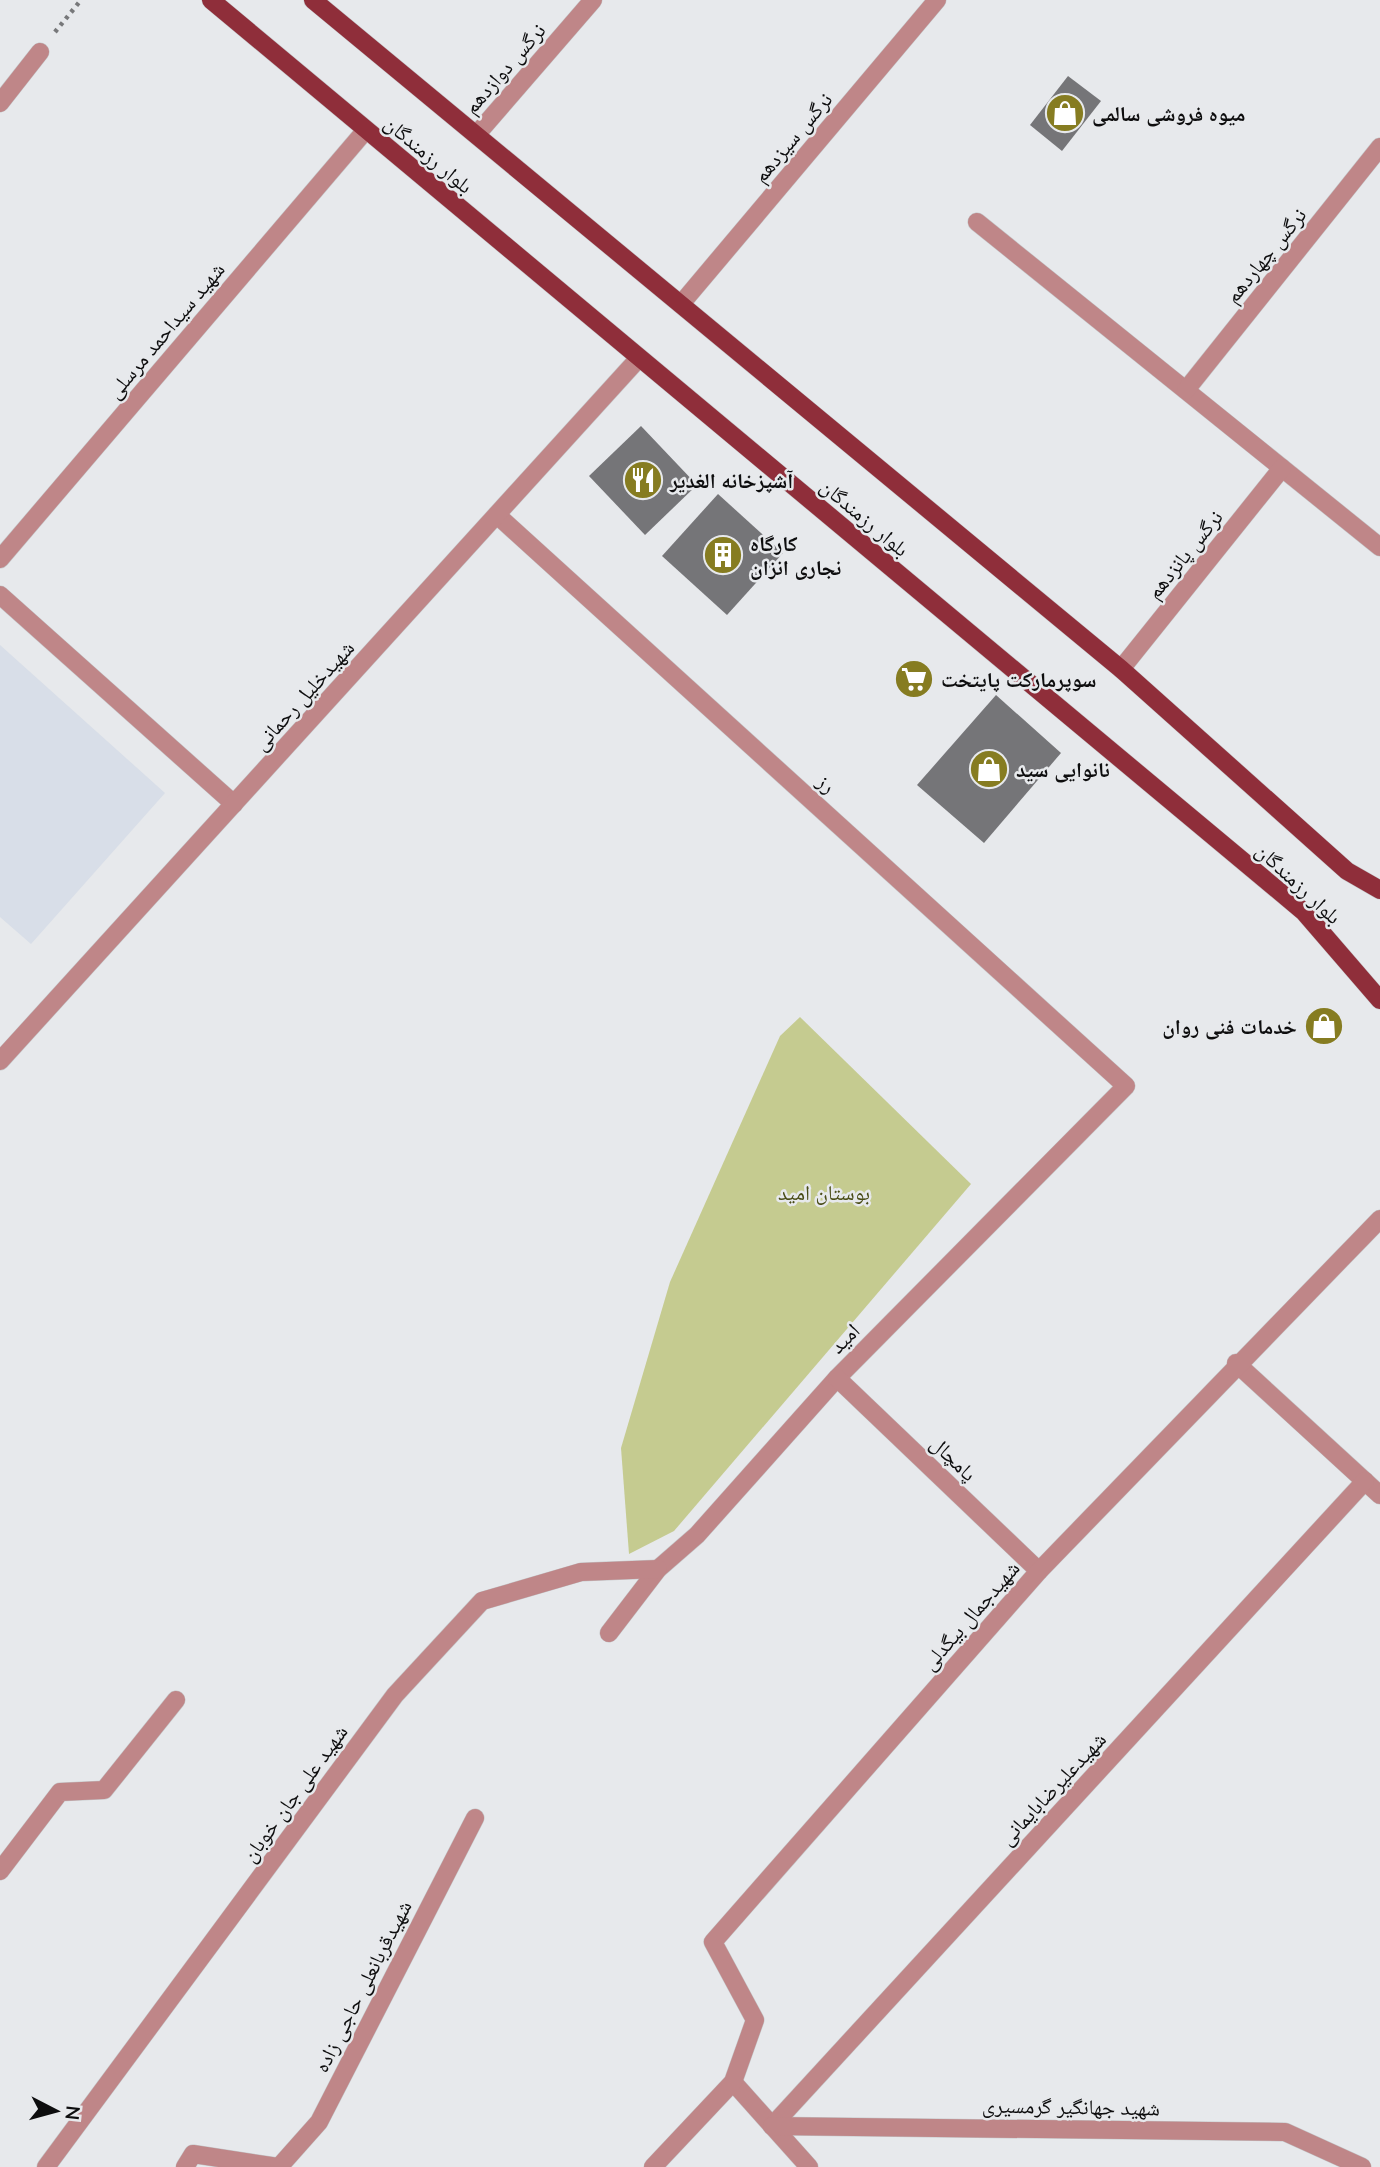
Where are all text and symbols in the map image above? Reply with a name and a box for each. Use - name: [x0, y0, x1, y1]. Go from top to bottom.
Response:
- street label: نرگس دوازدهم: [457, 17, 552, 120]
- street label: نرگس سیزدهم: [747, 86, 839, 189]
- shop icon: میوه فروشی سالمی: [1044, 92, 1086, 134]
- place label: میوه فروشی سالمی: [1092, 100, 1246, 127]
- street label: بلوار رزمندگان: [379, 109, 479, 199]
- street label: نرگس چهاردهم: [1219, 202, 1313, 309]
- street label: شهید سیداحمد مرسلی: [100, 257, 230, 404]
- restaurant icon: آشپزخانه الغدیر: [622, 459, 664, 501]
- place label: آشپزخانه الغدیر: [669, 467, 793, 493]
- street label: بلوار رزمندگان: [815, 472, 915, 562]
- street label: نرگس پانزدهم: [1140, 504, 1229, 605]
- place label: کارگاه نجاری انزان: [750, 530, 841, 580]
- building icon: کارگاه نجاری انزان: [702, 534, 744, 576]
- street label: شهیدخلیل رحمانی: [247, 635, 360, 756]
- supermarket icon: سوپرمارکت پایتخت: [893, 658, 935, 700]
- place label: سوپرمارکت پایتخت: [941, 666, 1097, 692]
- shop icon: نانوایی سید: [968, 748, 1010, 790]
- place label: نانوایی سید: [1016, 756, 1110, 783]
- street label: رز: [812, 767, 842, 798]
- street label: بلوار رزمندگان: [1251, 837, 1347, 929]
- shop icon: خدمات فنی روان: [1303, 1005, 1345, 1047]
- place label: خدمات فنی روان: [1162, 1013, 1297, 1040]
- park label: بوستان امید: [778, 1179, 870, 1205]
- street label: امید: [823, 1317, 865, 1359]
- street label: پامچال: [925, 1430, 982, 1486]
- street label: شهیدجمال بیگدلی: [915, 1555, 1025, 1676]
- street label: شهید علی جان خوبان: [235, 1719, 353, 1867]
- street label: شهیدعلیرضابایمانی: [993, 1726, 1112, 1851]
- street label: شهیدقربانعلی حاجی زاده: [307, 1896, 418, 2077]
- north arrow: [21, 2076, 91, 2146]
- street label: شهید جهانگیر گرمسیری: [982, 2091, 1160, 2121]
- text: N: [60, 2104, 86, 2121]

